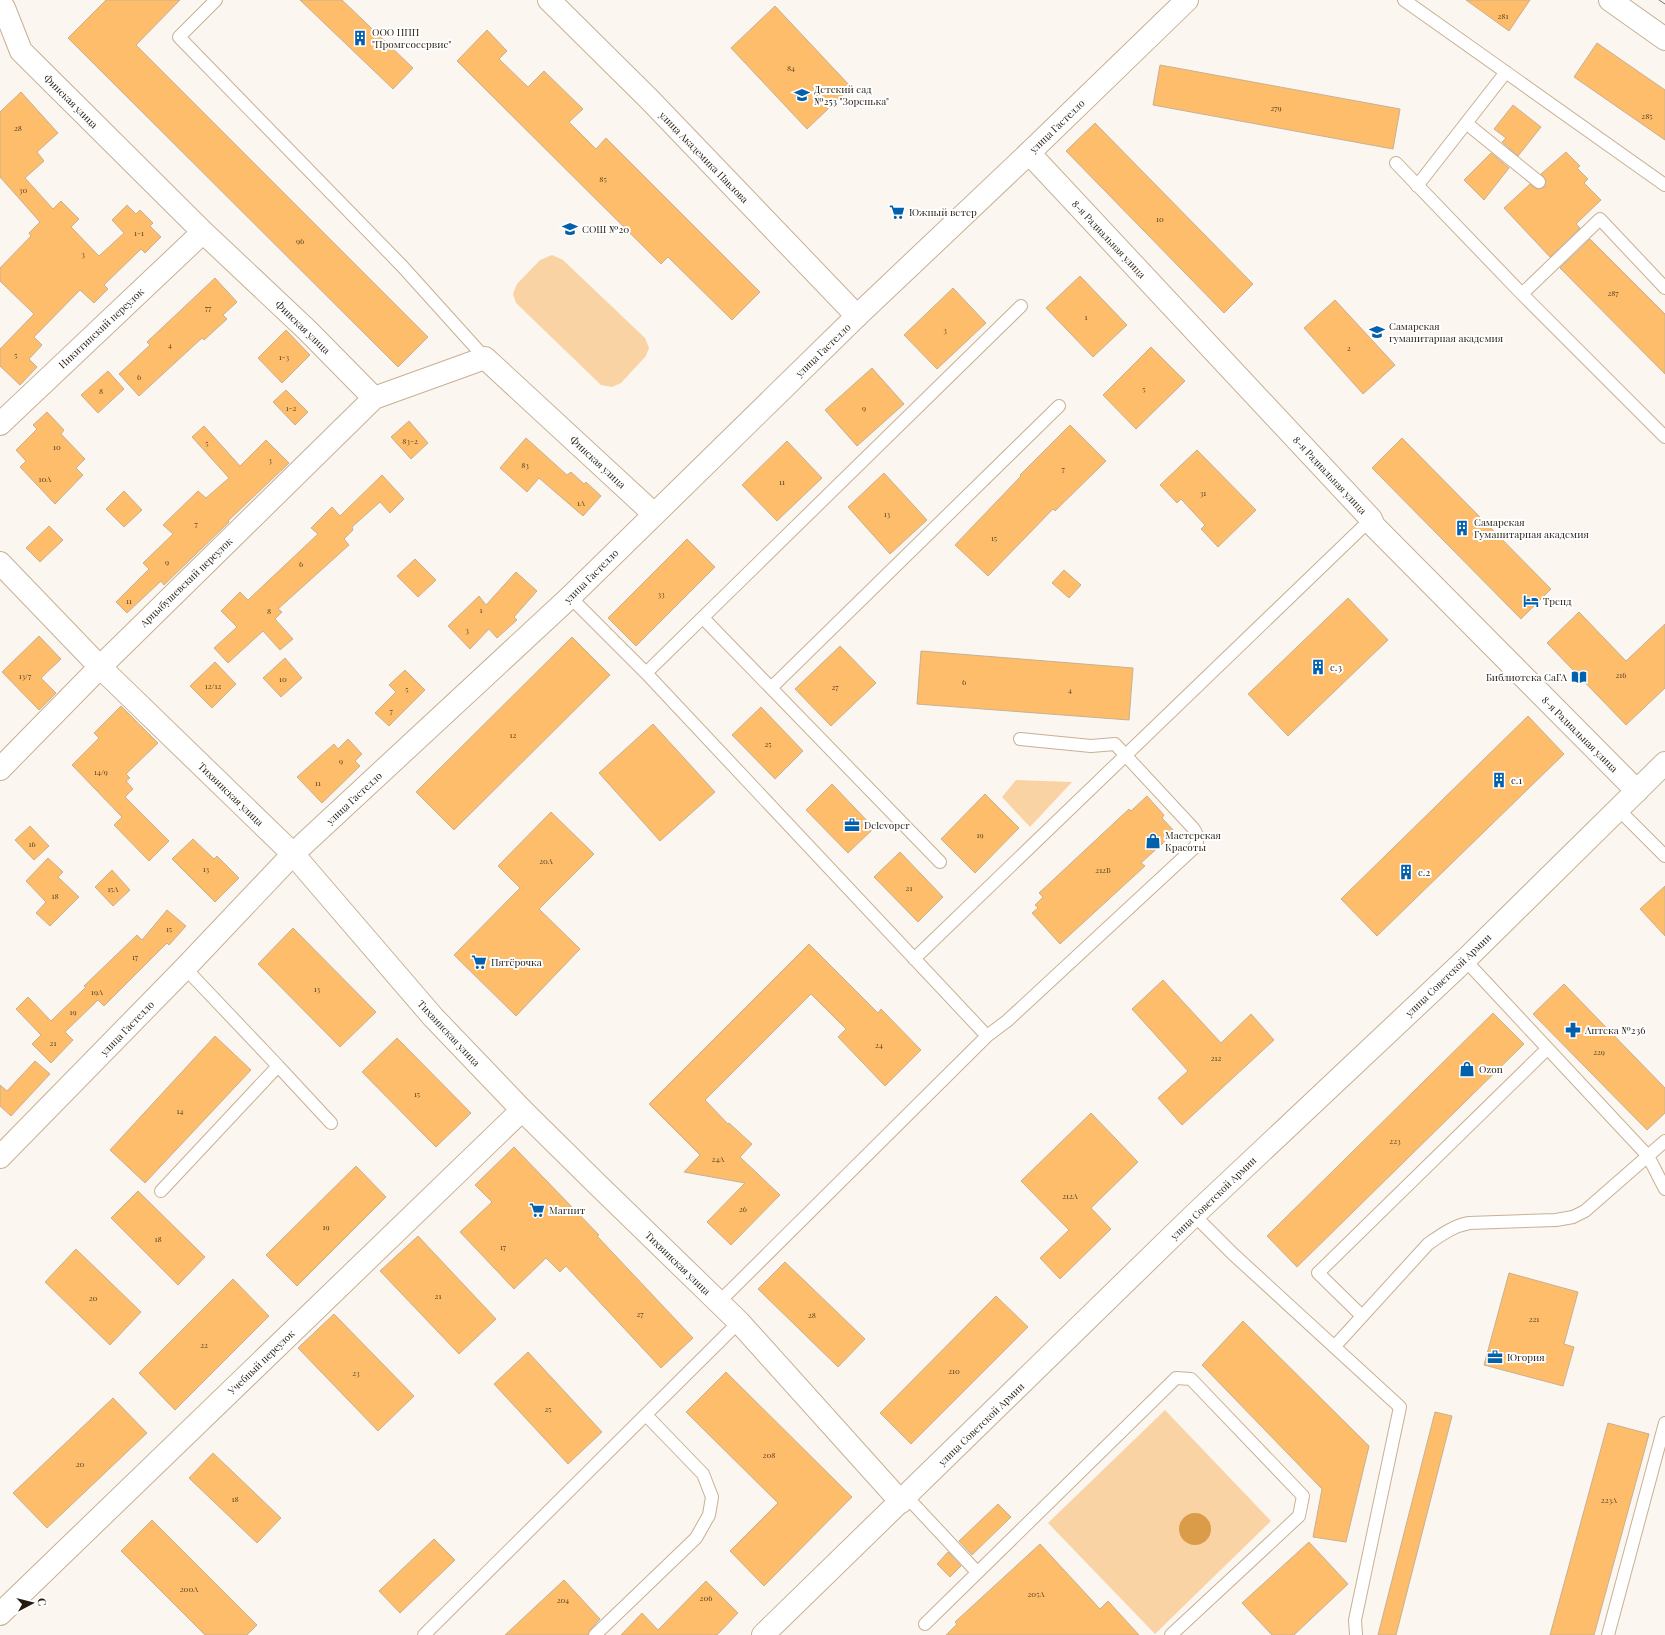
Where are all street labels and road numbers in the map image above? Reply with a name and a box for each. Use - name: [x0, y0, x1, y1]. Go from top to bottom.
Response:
- street label: Финская улица: [41, 71, 101, 131]
- street label: улица Гастелло: [1026, 96, 1088, 157]
- street label: улица Академика Павлова: [656, 107, 752, 206]
- street label: 8-я Радиальная улица: [1069, 197, 1149, 281]
- street label: Никитинский переулок: [55, 284, 147, 371]
- street label: Финская улица: [272, 297, 334, 357]
- street label: улица Гастелло: [792, 320, 854, 381]
- street label: Финская улица: [567, 433, 629, 491]
- street label: 8-я Радиальная улица: [1290, 433, 1370, 517]
- street label: Арцыбушевский переулок: [136, 534, 235, 631]
- street label: улица Гастелло: [560, 545, 622, 607]
- street label: 8-я Радиальная улица: [1539, 693, 1621, 775]
- street label: Тихвинская улица: [195, 759, 267, 829]
- street label: улица Гастелло: [322, 768, 385, 828]
- street label: улица Советской Армии: [1401, 930, 1494, 1020]
- street label: улица Гастелло: [96, 997, 157, 1059]
- street label: Тихвинская улица: [415, 997, 483, 1069]
- street label: улица Советской Армии: [1166, 1153, 1259, 1243]
- street label: Тихвинская улица: [642, 1228, 714, 1298]
- street label: Учебный переулок: [224, 1326, 298, 1398]
- street label: улица Советской Армии: [934, 1379, 1027, 1469]

